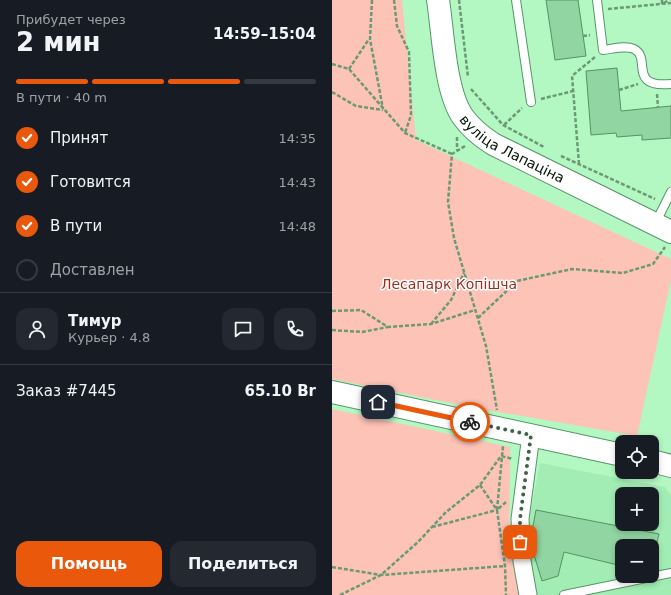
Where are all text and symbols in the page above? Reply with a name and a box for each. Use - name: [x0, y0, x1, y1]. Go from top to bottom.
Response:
- text: Прибудет через: [16, 12, 126, 27]
- text: 14:59–15:04: [213, 25, 316, 43]
- text: 2 мин: [16, 27, 101, 57]
- text: В пути · 40 m: [16, 90, 107, 105]
- street label: вуліца Лапаціна: [456, 112, 567, 186]
- icon: check: [16, 127, 38, 149]
- text: Принят: [50, 129, 108, 147]
- text: 14:35: [279, 131, 316, 146]
- icon: check: [16, 171, 38, 193]
- text: Готовится: [50, 173, 131, 191]
- text: 14:43: [279, 175, 316, 190]
- icon: check: [16, 215, 38, 237]
- text: В пути: [50, 217, 102, 235]
- text: 14:48: [279, 219, 316, 234]
- text: Доставлен: [50, 261, 135, 279]
- park label: Лесапарк Копішча: [381, 276, 517, 292]
- button: person: [16, 308, 58, 350]
- button: chat: [222, 308, 264, 350]
- button: phone: [274, 308, 316, 350]
- text: Тимур: [68, 312, 122, 330]
- text: Курьер · 4.8: [68, 330, 150, 345]
- text: Заказ #7445: [16, 382, 117, 400]
- text: 65.10 Br: [245, 382, 316, 400]
- pin: [361, 385, 395, 419]
- icon: home: [367, 391, 389, 413]
- courier: [450, 402, 490, 442]
- icon: bike: [459, 411, 481, 433]
- map controls: [615, 435, 659, 583]
- button: locate: [615, 435, 659, 479]
- button: +: [615, 487, 659, 531]
- pin: [503, 525, 537, 559]
- icon: bag: [509, 531, 531, 553]
- button: −: [615, 539, 659, 583]
- button: Помощь: [16, 541, 162, 587]
- button: Поделиться: [170, 541, 316, 587]

